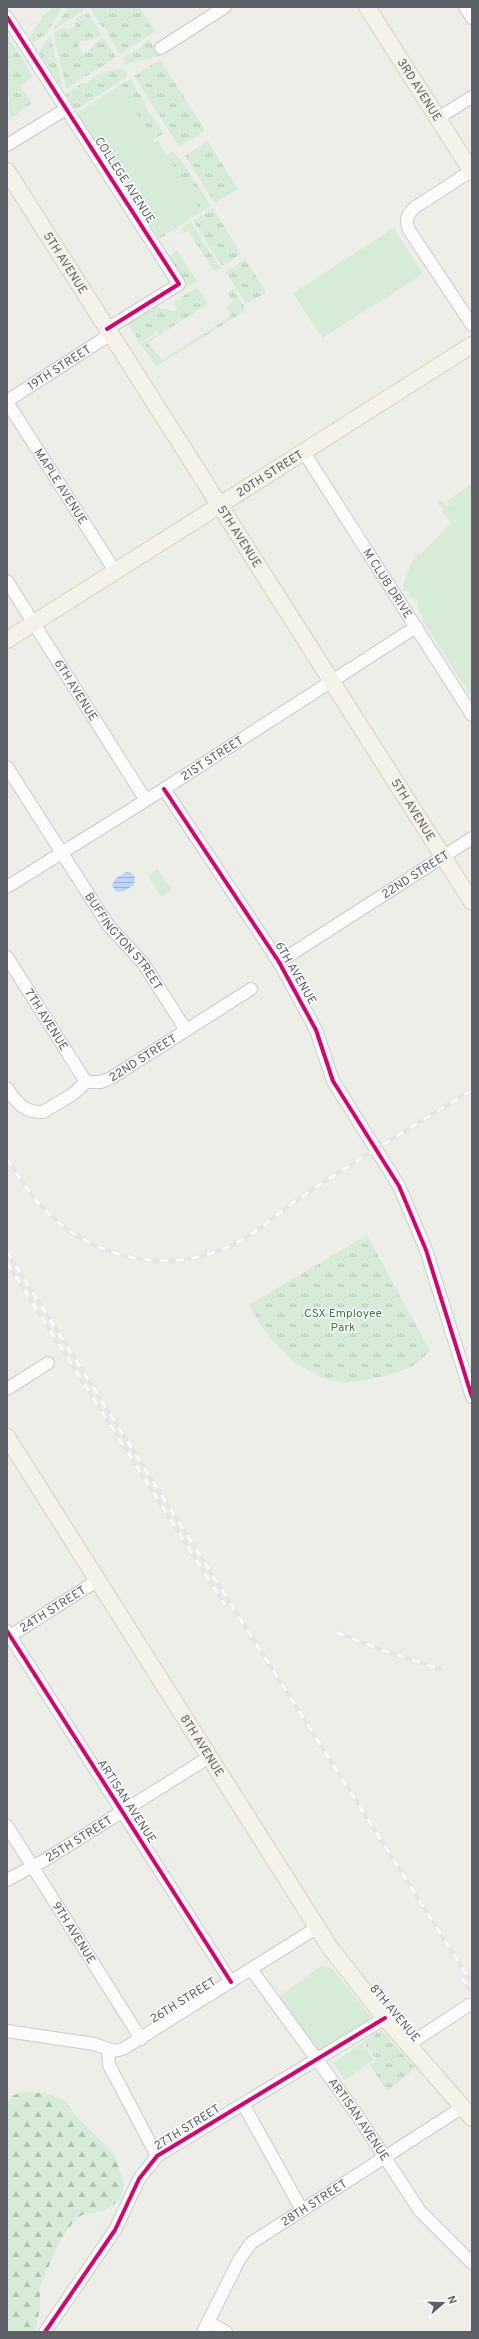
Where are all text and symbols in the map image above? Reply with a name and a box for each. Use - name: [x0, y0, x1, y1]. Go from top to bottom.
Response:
- street label: 3RD AVENUE: [393, 56, 445, 125]
- street label: COLLEGE AVENUE: [90, 134, 158, 227]
- street label: 5TH AVENUE: [39, 229, 90, 298]
- street label: 19TH STREET: [25, 342, 95, 395]
- street label: MAPLE AVENUE: [30, 446, 90, 528]
- street label: 20TH STREET: [234, 447, 307, 501]
- street label: 5TH AVENUE: [213, 503, 264, 571]
- street label: M CLUB DRIVE: [358, 546, 415, 622]
- street label: 6TH AVENUE: [50, 657, 101, 724]
- street label: 21ST STREET: [178, 733, 247, 785]
- street label: 5TH AVENUE: [387, 776, 438, 844]
- street label: 22ND STREET: [379, 848, 453, 903]
- street label: BUFFINGTON STREET: [80, 890, 165, 993]
- street label: 6TH AVENUE: [271, 939, 320, 1008]
- street label: 7TH AVENUE: [20, 986, 71, 1054]
- street label: 22ND STREET: [106, 1031, 180, 1086]
- park label: CSX Employee Park: [304, 1306, 382, 1336]
- street label: 24TH STREET: [17, 1583, 89, 1637]
- street label: 8TH AVENUE: [176, 1712, 227, 1780]
- street label: ARTISAN AVENUE: [93, 1756, 159, 1847]
- street label: 25TH STREET: [43, 1813, 116, 1867]
- street label: 9TH AVENUE: [48, 1899, 99, 1967]
- street label: 26TH STREET: [147, 1974, 220, 2028]
- street label: 8TH AVENUE: [365, 1982, 423, 2046]
- street label: ARTISAN AVENUE: [324, 2075, 392, 2164]
- street label: 27TH STREET: [151, 2101, 224, 2155]
- street label: 28TH STREET: [278, 2176, 351, 2231]
- north arrow: [423, 2283, 463, 2323]
- text: N: [444, 2294, 459, 2306]

